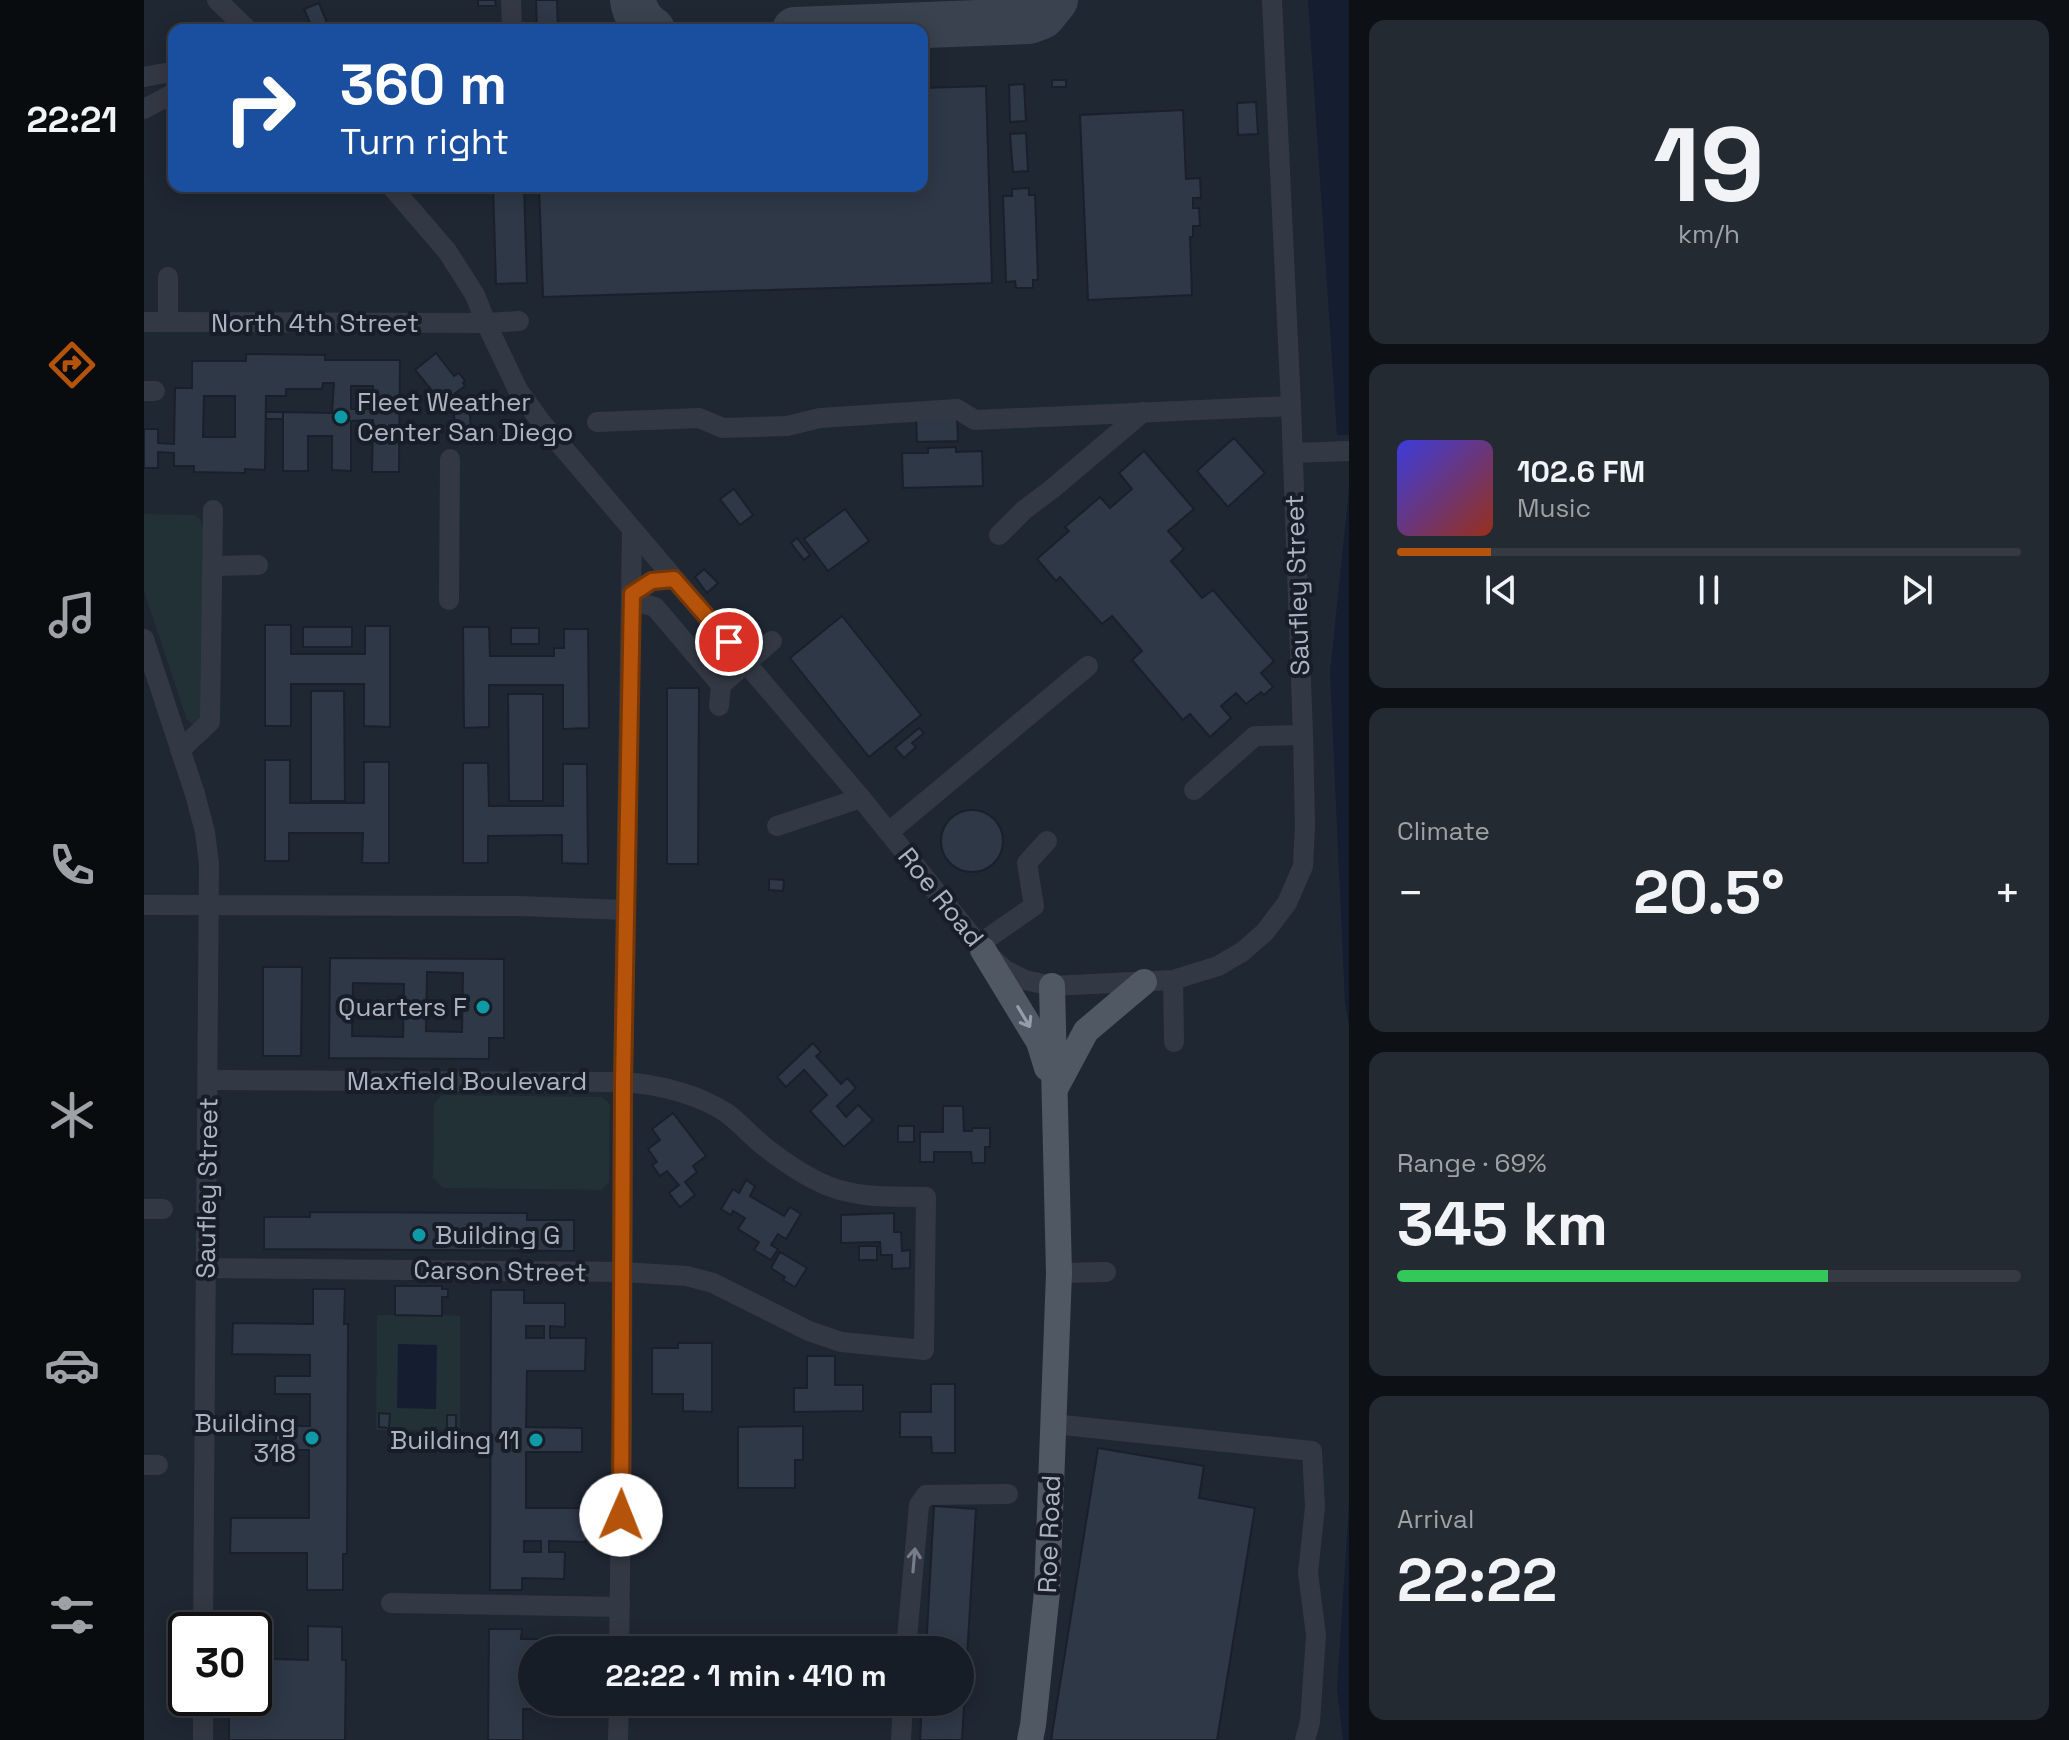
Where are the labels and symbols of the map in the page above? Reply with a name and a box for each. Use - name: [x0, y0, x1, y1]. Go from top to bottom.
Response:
- street label: North 4th Street: [211, 306, 419, 340]
- place label: Fleet Weather Center San Diego: [357, 385, 573, 449]
- marker: Fleet Weather Center San Diego: [332, 408, 350, 426]
- street label: Saufley Street: [1277, 494, 1317, 676]
- pin: [695, 608, 763, 676]
- street label: Roe Road: [891, 840, 991, 954]
- place label: Quarters F: [338, 990, 467, 1024]
- marker: Quarters F: [474, 998, 492, 1016]
- one-way arrow: [1016, 1005, 1032, 1028]
- street label: Maxfield Boulevard: [347, 1064, 587, 1098]
- street label: Saufley Street: [188, 1097, 226, 1279]
- place label: Building G: [435, 1218, 560, 1252]
- marker: Building G: [410, 1226, 428, 1244]
- street label: Carson Street: [413, 1252, 587, 1290]
- place label: Building 318: [194, 1406, 296, 1470]
- place label: Building 11: [390, 1423, 520, 1457]
- marker: Building 318: [303, 1429, 321, 1447]
- marker: Building 11: [527, 1431, 545, 1449]
- position arrow: [579, 1473, 663, 1557]
- street label: Roe Road: [1030, 1474, 1068, 1594]
- one-way arrow: [907, 1547, 922, 1574]
- speed limit sign: 30: [168, 1612, 272, 1716]

